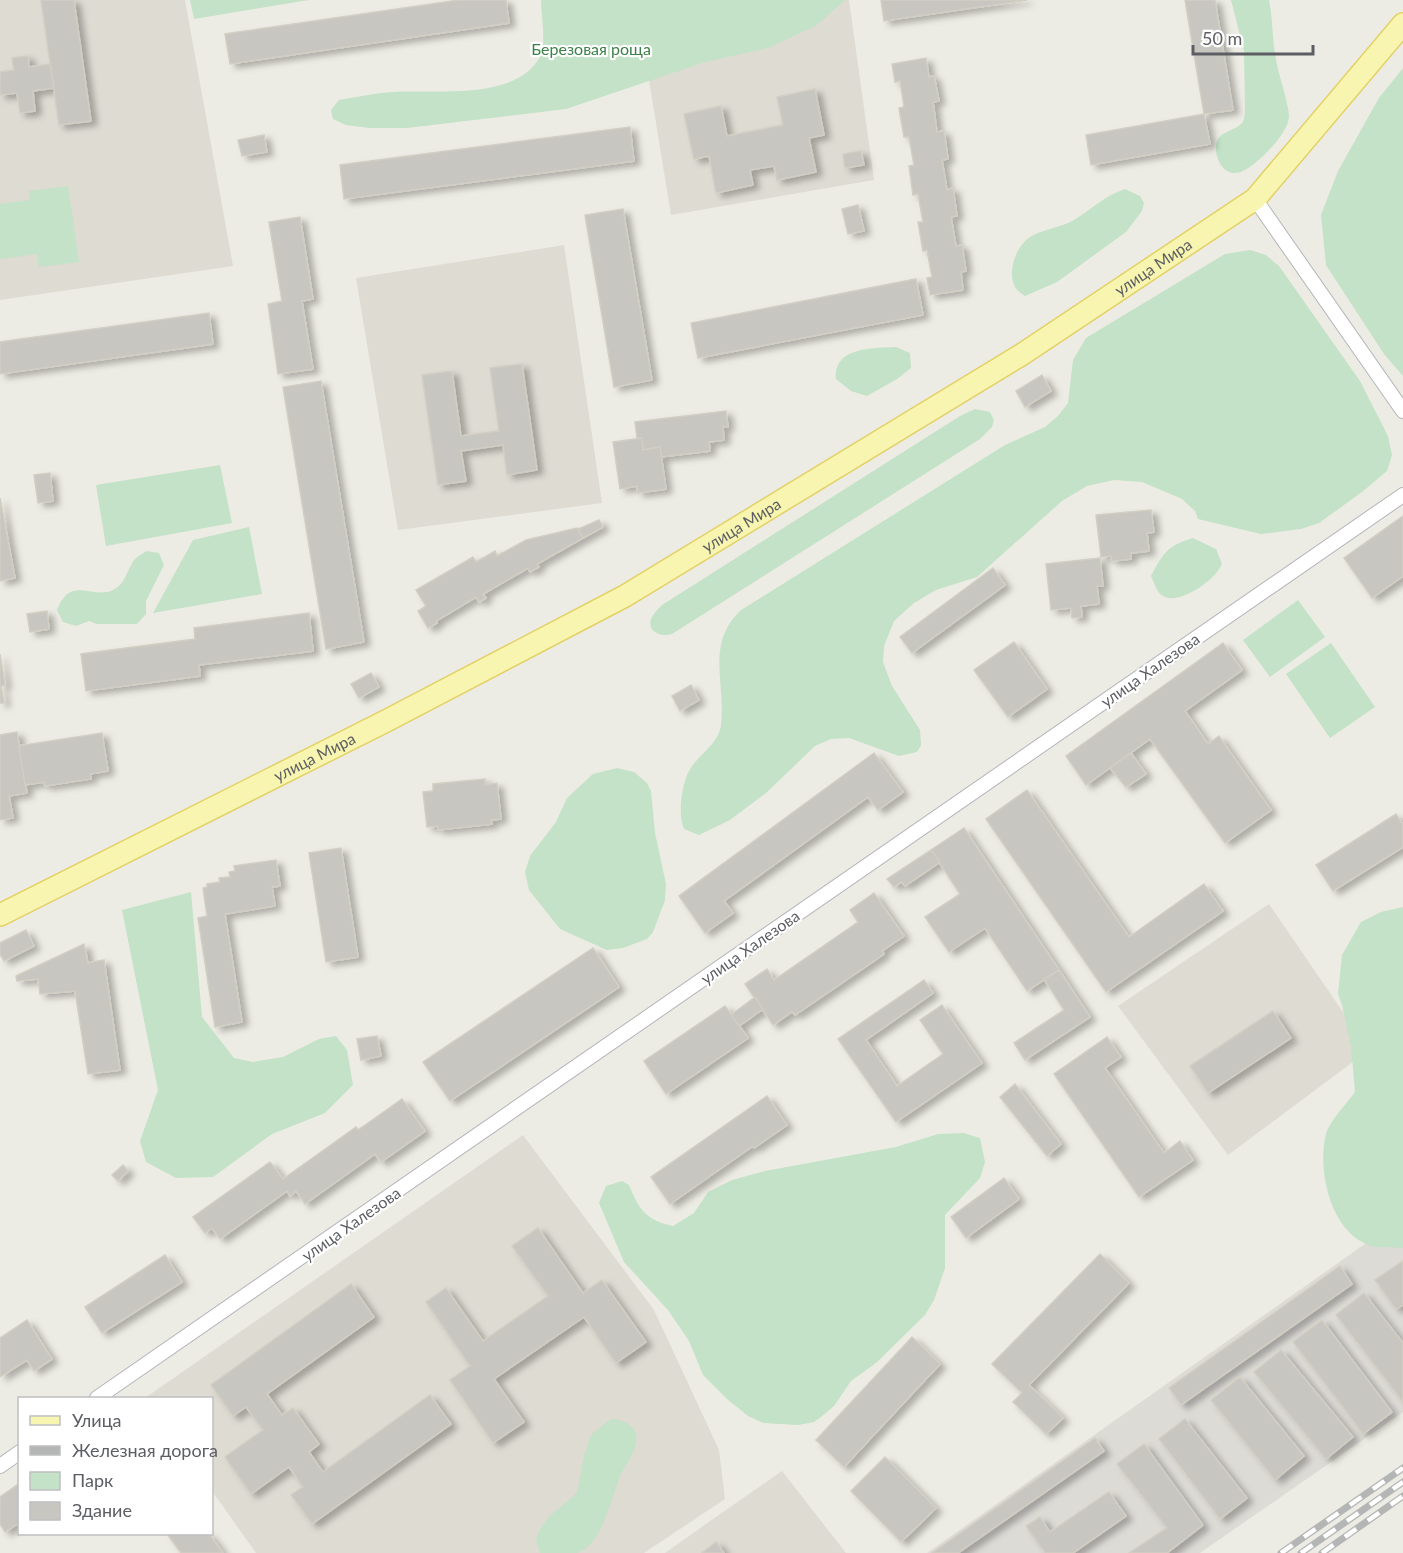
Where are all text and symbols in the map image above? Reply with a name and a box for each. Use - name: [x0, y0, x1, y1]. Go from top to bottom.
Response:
- scale bar: [1193, 18, 1313, 56]
- text: 50 m: [1202, 27, 1242, 49]
- park label: Березовая роща: [531, 39, 651, 58]
- street label: улица Мира: [1111, 234, 1195, 299]
- street label: улица Мира: [698, 494, 784, 556]
- street label: улица Халезова: [1097, 629, 1203, 711]
- street label: улица Мира: [270, 728, 358, 785]
- street label: улица Халезова: [697, 906, 803, 988]
- street label: улица Халезова: [298, 1183, 404, 1265]
- legend: [18, 1397, 213, 1535]
- text: Улица: [72, 1409, 122, 1431]
- text: Железная дорога: [72, 1439, 218, 1461]
- text: Парк: [72, 1469, 114, 1491]
- text: Здание: [72, 1499, 132, 1521]

